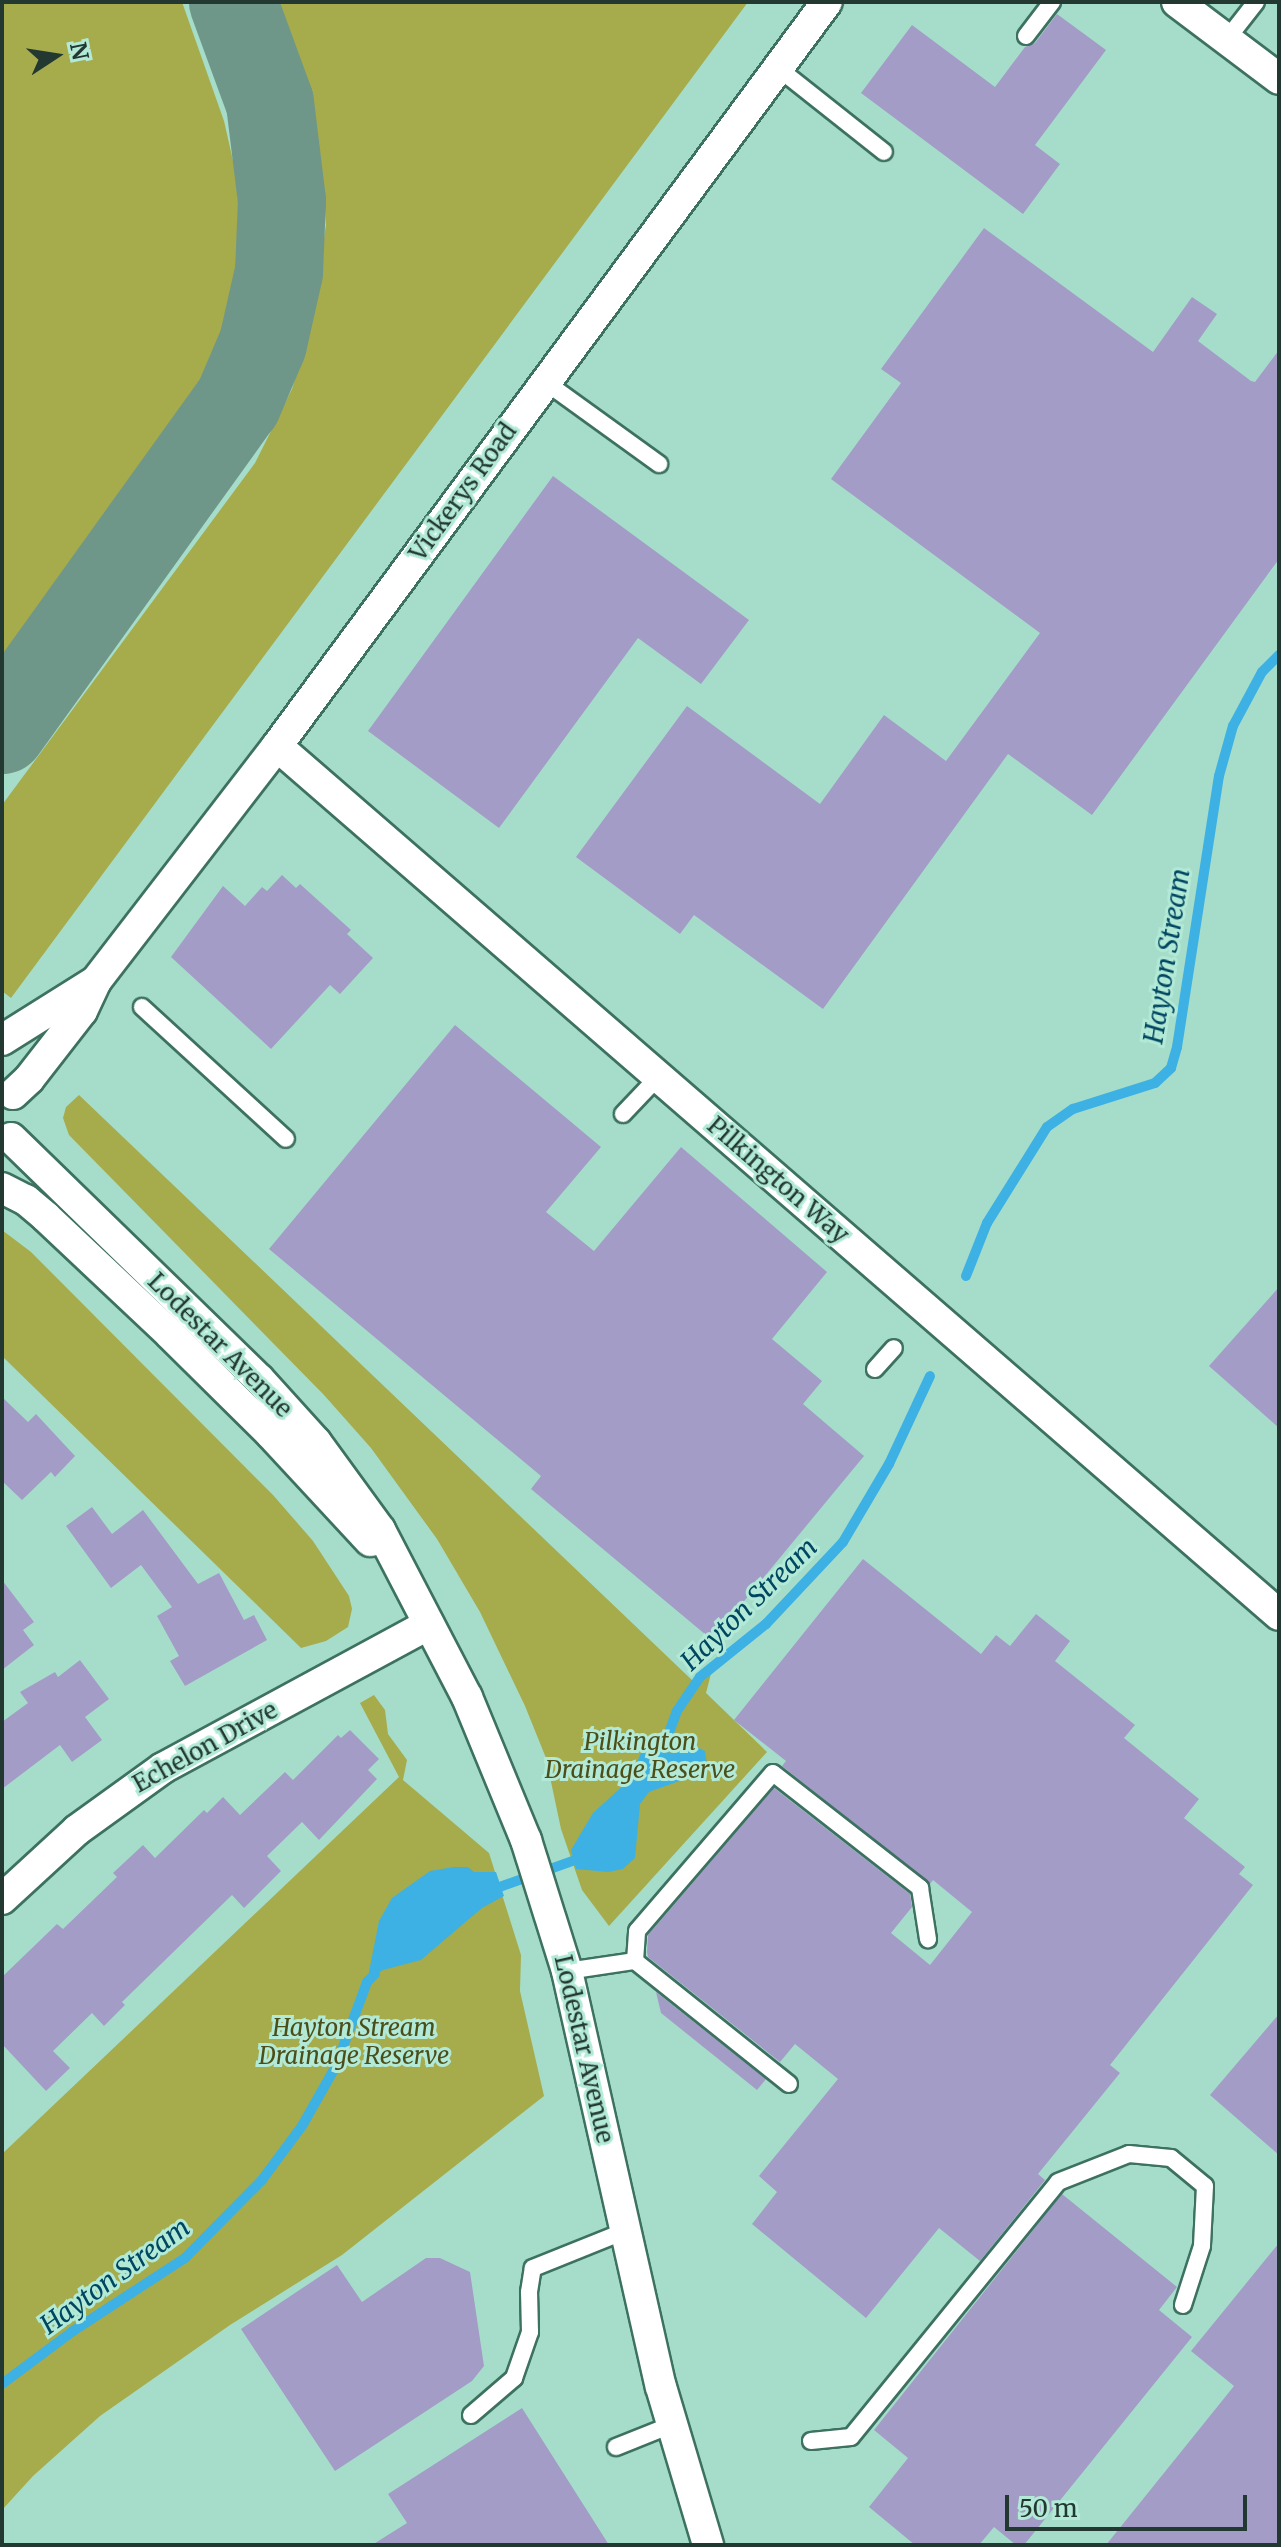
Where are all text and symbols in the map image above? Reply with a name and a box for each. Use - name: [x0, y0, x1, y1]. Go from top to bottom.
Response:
- north arrow: [16, 16, 96, 96]
- text: N: [64, 40, 95, 62]
- street label: Vickerys Road: [403, 418, 523, 566]
- water label: Hayton Stream: [1138, 866, 1196, 1046]
- street label: Pilkington Way: [701, 1111, 855, 1249]
- street label: Lodestar Avenue: [142, 1267, 298, 1423]
- water label: Hayton Stream: [674, 1531, 824, 1677]
- street label: Echelon Drive: [128, 1695, 282, 1799]
- park label: Pilkington Drainage Reserve: [545, 1728, 735, 1784]
- street label: Lodestar Avenue: [548, 1952, 620, 2146]
- park label: Hayton Stream Drainage Reserve: [259, 2014, 449, 2070]
- water label: Hayton Stream: [34, 2211, 196, 2341]
- scale bar: [1009, 2479, 1251, 2529]
- text: 50 m: [1019, 2493, 1078, 2524]

